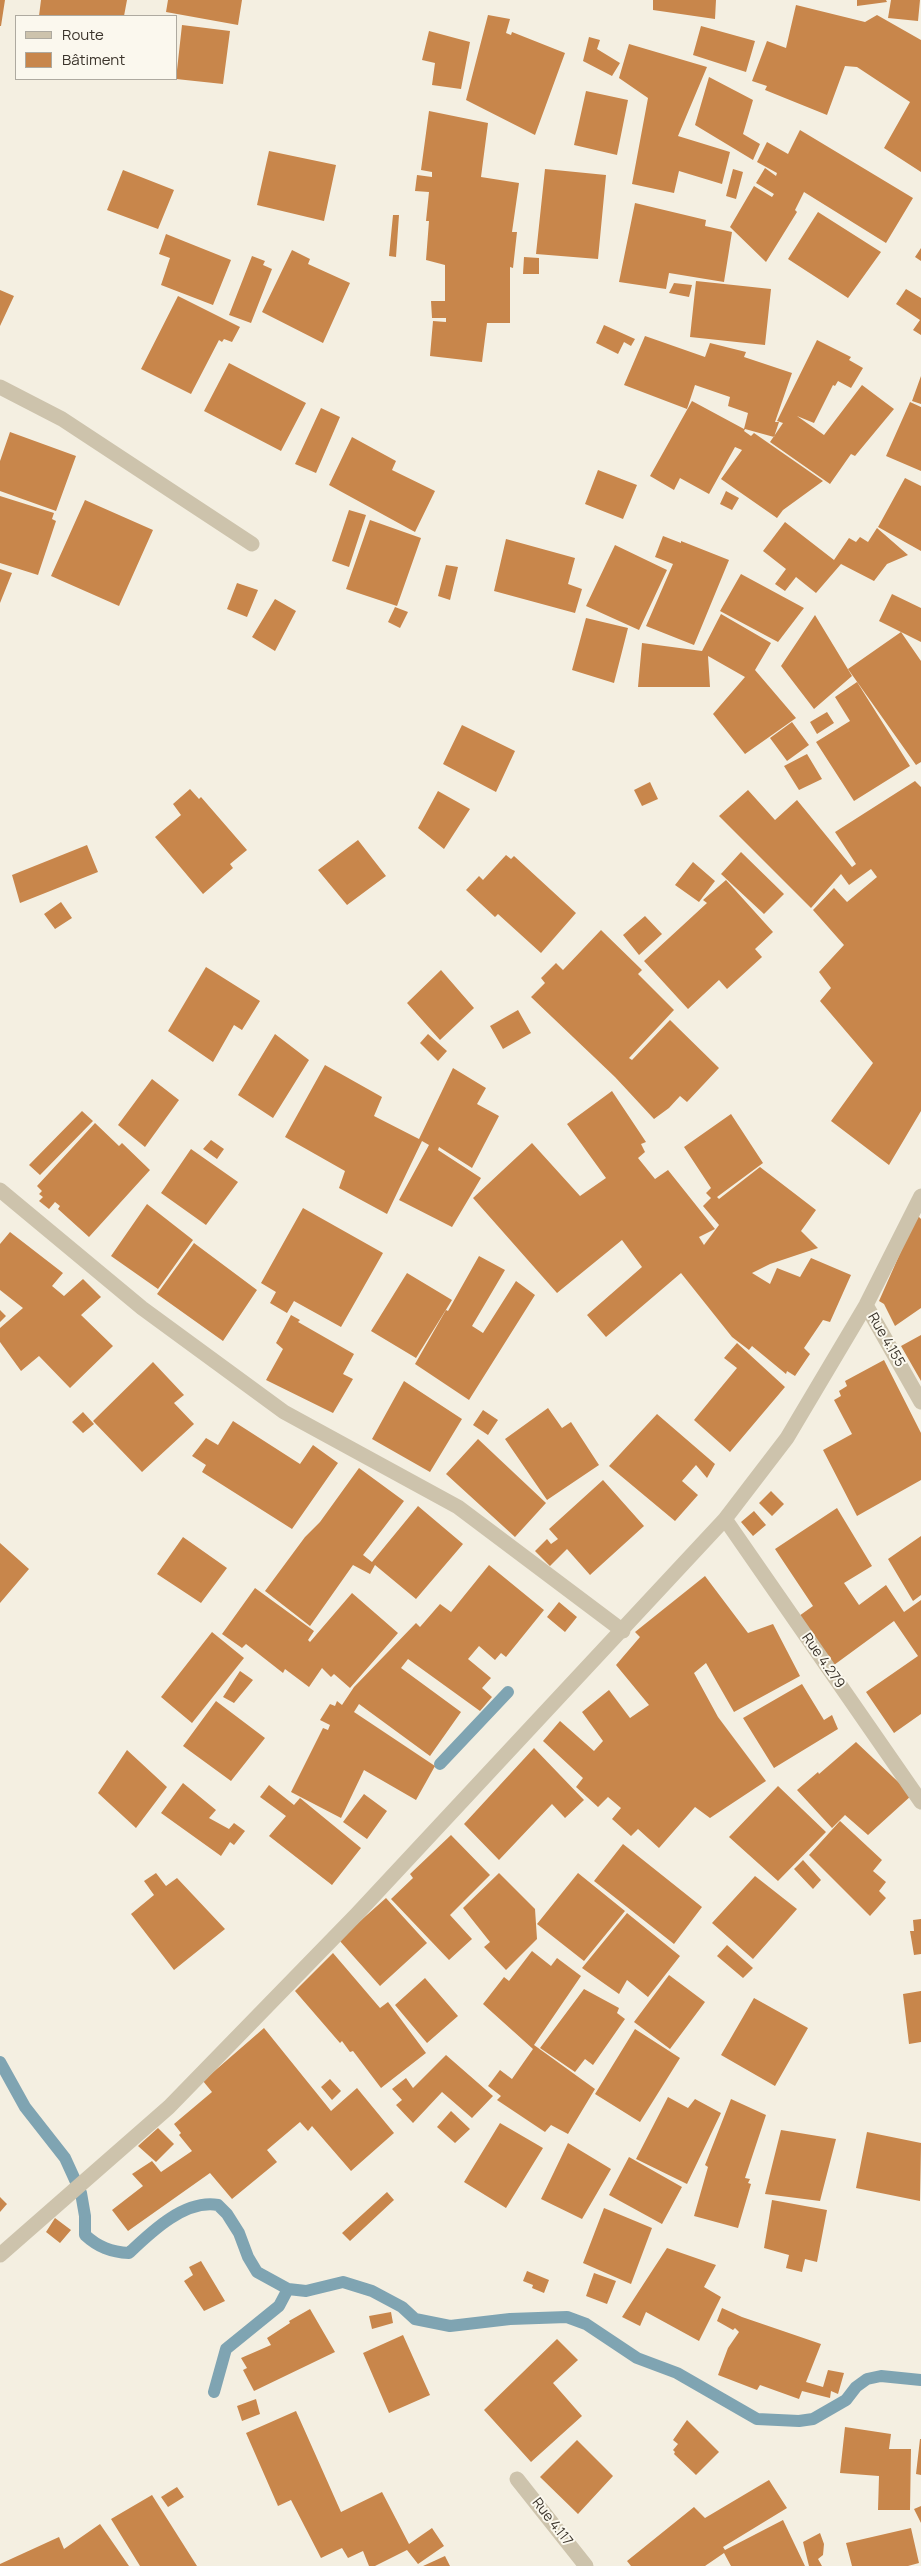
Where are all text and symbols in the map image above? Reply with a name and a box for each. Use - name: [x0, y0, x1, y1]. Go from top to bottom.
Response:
- legend: [15, 15, 178, 80]
- text: Route: [62, 24, 104, 45]
- text: Bâtiment: [62, 49, 125, 70]
- street label: Rue 4.155: [864, 1310, 908, 1370]
- street label: Rue 4.279: [798, 1630, 848, 1692]
- street label: Rue 4.117: [528, 2495, 576, 2549]

